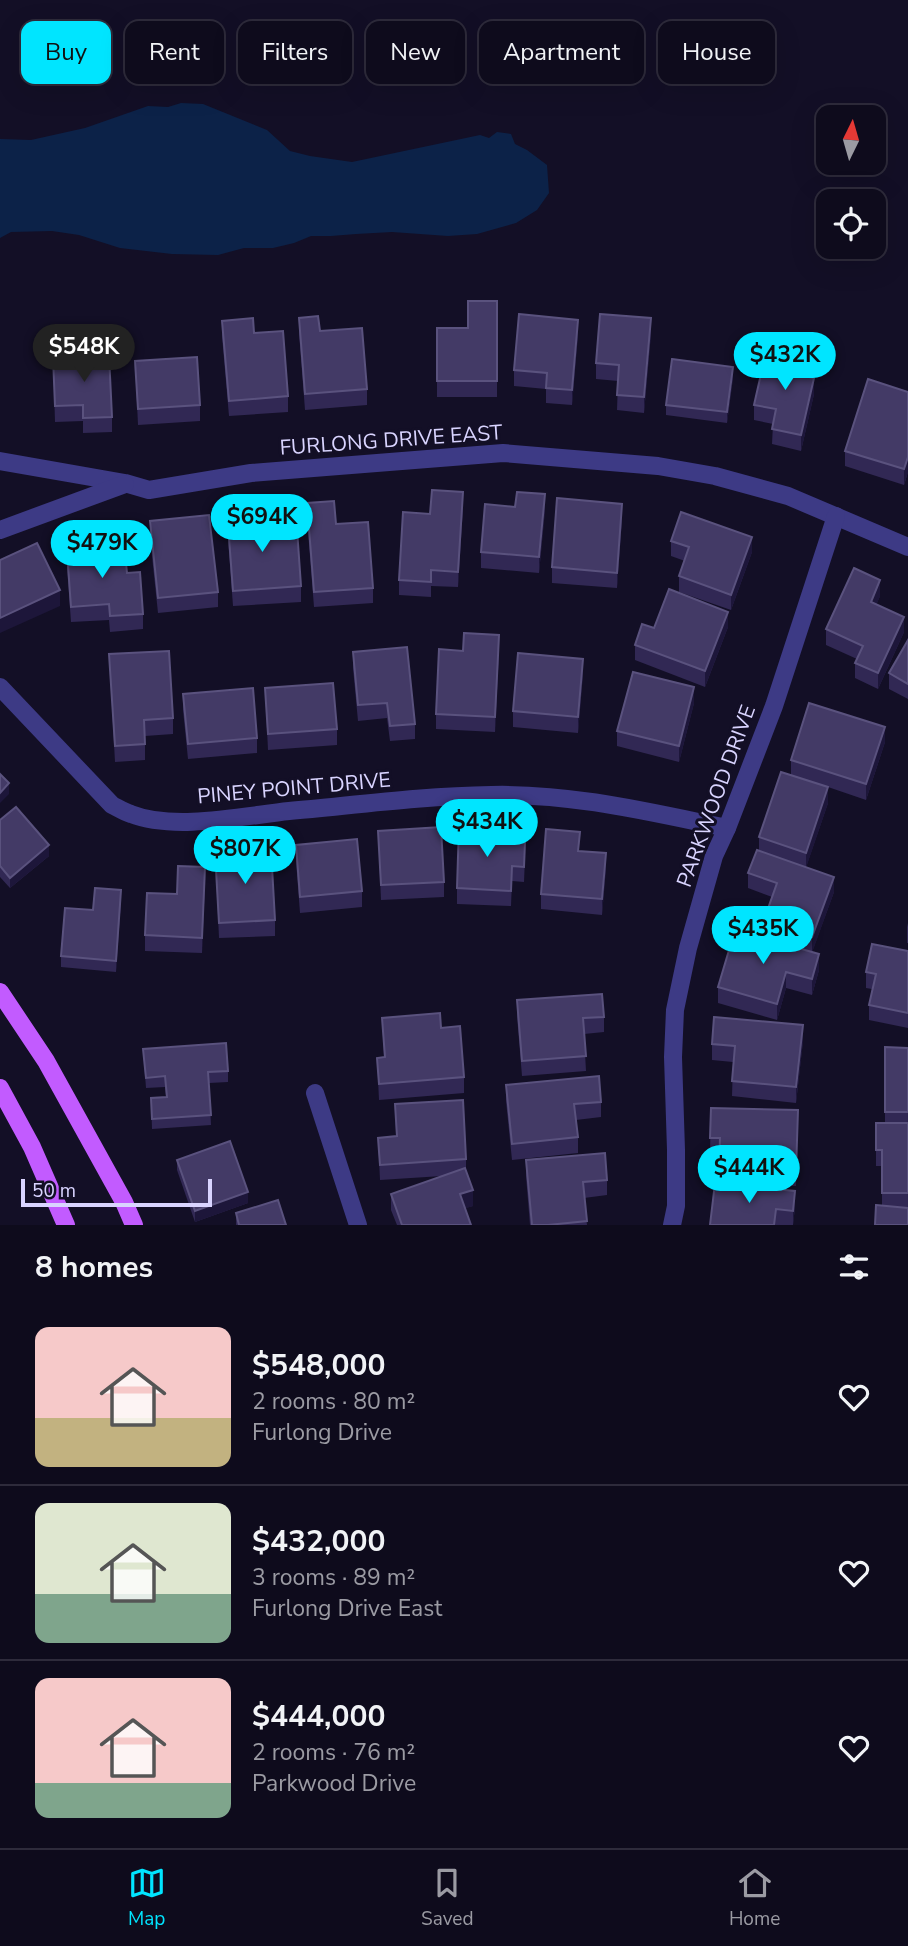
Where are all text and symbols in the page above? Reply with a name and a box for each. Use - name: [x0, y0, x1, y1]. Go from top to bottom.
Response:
- chip: Buy: [21, 21, 111, 84]
- chip: Rent: [125, 21, 224, 84]
- chip: Filters: [238, 21, 352, 84]
- chip: New: [366, 21, 465, 84]
- chip: Apartment: [479, 21, 644, 84]
- chip: House: [658, 21, 775, 84]
- north arrow: [816, 105, 886, 175]
- map controls: [816, 105, 886, 259]
- button: locate: [816, 189, 886, 259]
- pin: $548K: [35, 324, 133, 384]
- text: $548K: [49, 331, 119, 362]
- pin: $432K: [736, 332, 834, 392]
- text: $432K: [750, 339, 820, 370]
- street label: FURLONG DRIVE EAST: [279, 418, 504, 462]
- pin: $694K: [213, 494, 311, 554]
- text: $694K: [227, 501, 297, 532]
- pin: $479K: [53, 520, 151, 580]
- text: $479K: [67, 527, 137, 558]
- street label: PARKWOOD DRIVE: [670, 701, 762, 891]
- street label: PINEY POINT DRIVE: [196, 766, 392, 810]
- pin: $434K: [438, 800, 536, 859]
- text: $434K: [452, 806, 522, 837]
- pin: $807K: [196, 826, 294, 886]
- text: $807K: [210, 833, 280, 864]
- pin: $435K: [714, 906, 812, 966]
- text: $435K: [728, 913, 798, 944]
- pin: $444K: [700, 1146, 798, 1205]
- text: $444K: [714, 1152, 784, 1183]
- scale bar: [21, 1176, 212, 1208]
- text: 50 m: [32, 1178, 76, 1204]
- text: 8 homes: [35, 1247, 153, 1288]
- icon: filters: [835, 1248, 873, 1286]
- text: $548,000: [252, 1345, 385, 1386]
- icon: home: [91, 1355, 175, 1439]
- icon: heart: [835, 1378, 873, 1416]
- text: 2 rooms · 80 m²: [252, 1386, 415, 1417]
- text: Furlong Drive: [252, 1417, 392, 1448]
- text: $432,000: [252, 1521, 385, 1562]
- icon: home: [91, 1531, 175, 1615]
- icon: heart: [835, 1554, 873, 1592]
- text: 3 rooms · 89 m²: [252, 1562, 415, 1593]
- text: Furlong Drive East: [252, 1593, 442, 1624]
- text: $444,000: [252, 1696, 385, 1737]
- icon: home: [91, 1706, 175, 1790]
- icon: heart: [835, 1729, 873, 1767]
- text: 2 rooms · 76 m²: [252, 1737, 415, 1768]
- text: Parkwood Drive: [252, 1768, 416, 1799]
- tab: Map: [128, 1864, 166, 1932]
- tab: Saved: [421, 1864, 474, 1932]
- tab: Home: [729, 1864, 780, 1932]

